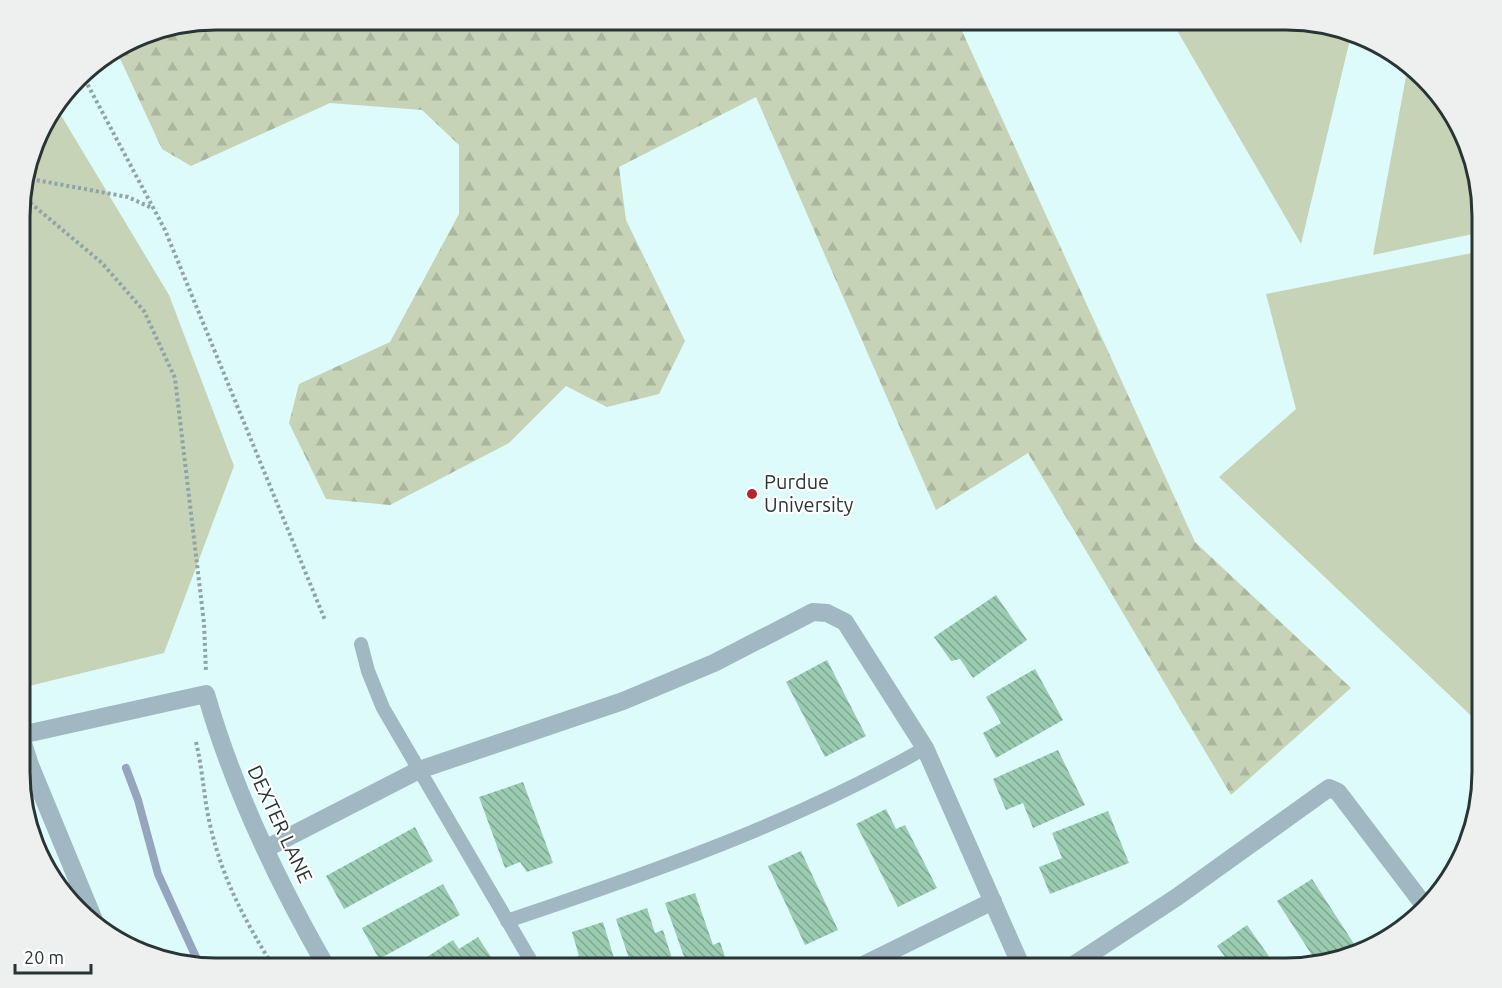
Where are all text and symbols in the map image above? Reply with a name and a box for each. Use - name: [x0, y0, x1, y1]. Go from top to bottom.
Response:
- place label: Purdue University: [764, 470, 854, 516]
- marker: Purdue University: [745, 487, 759, 501]
- street label: DEXTER LANE: [243, 762, 318, 886]
- scale bar: [15, 937, 92, 975]
- text: 20 m: [24, 947, 64, 967]

